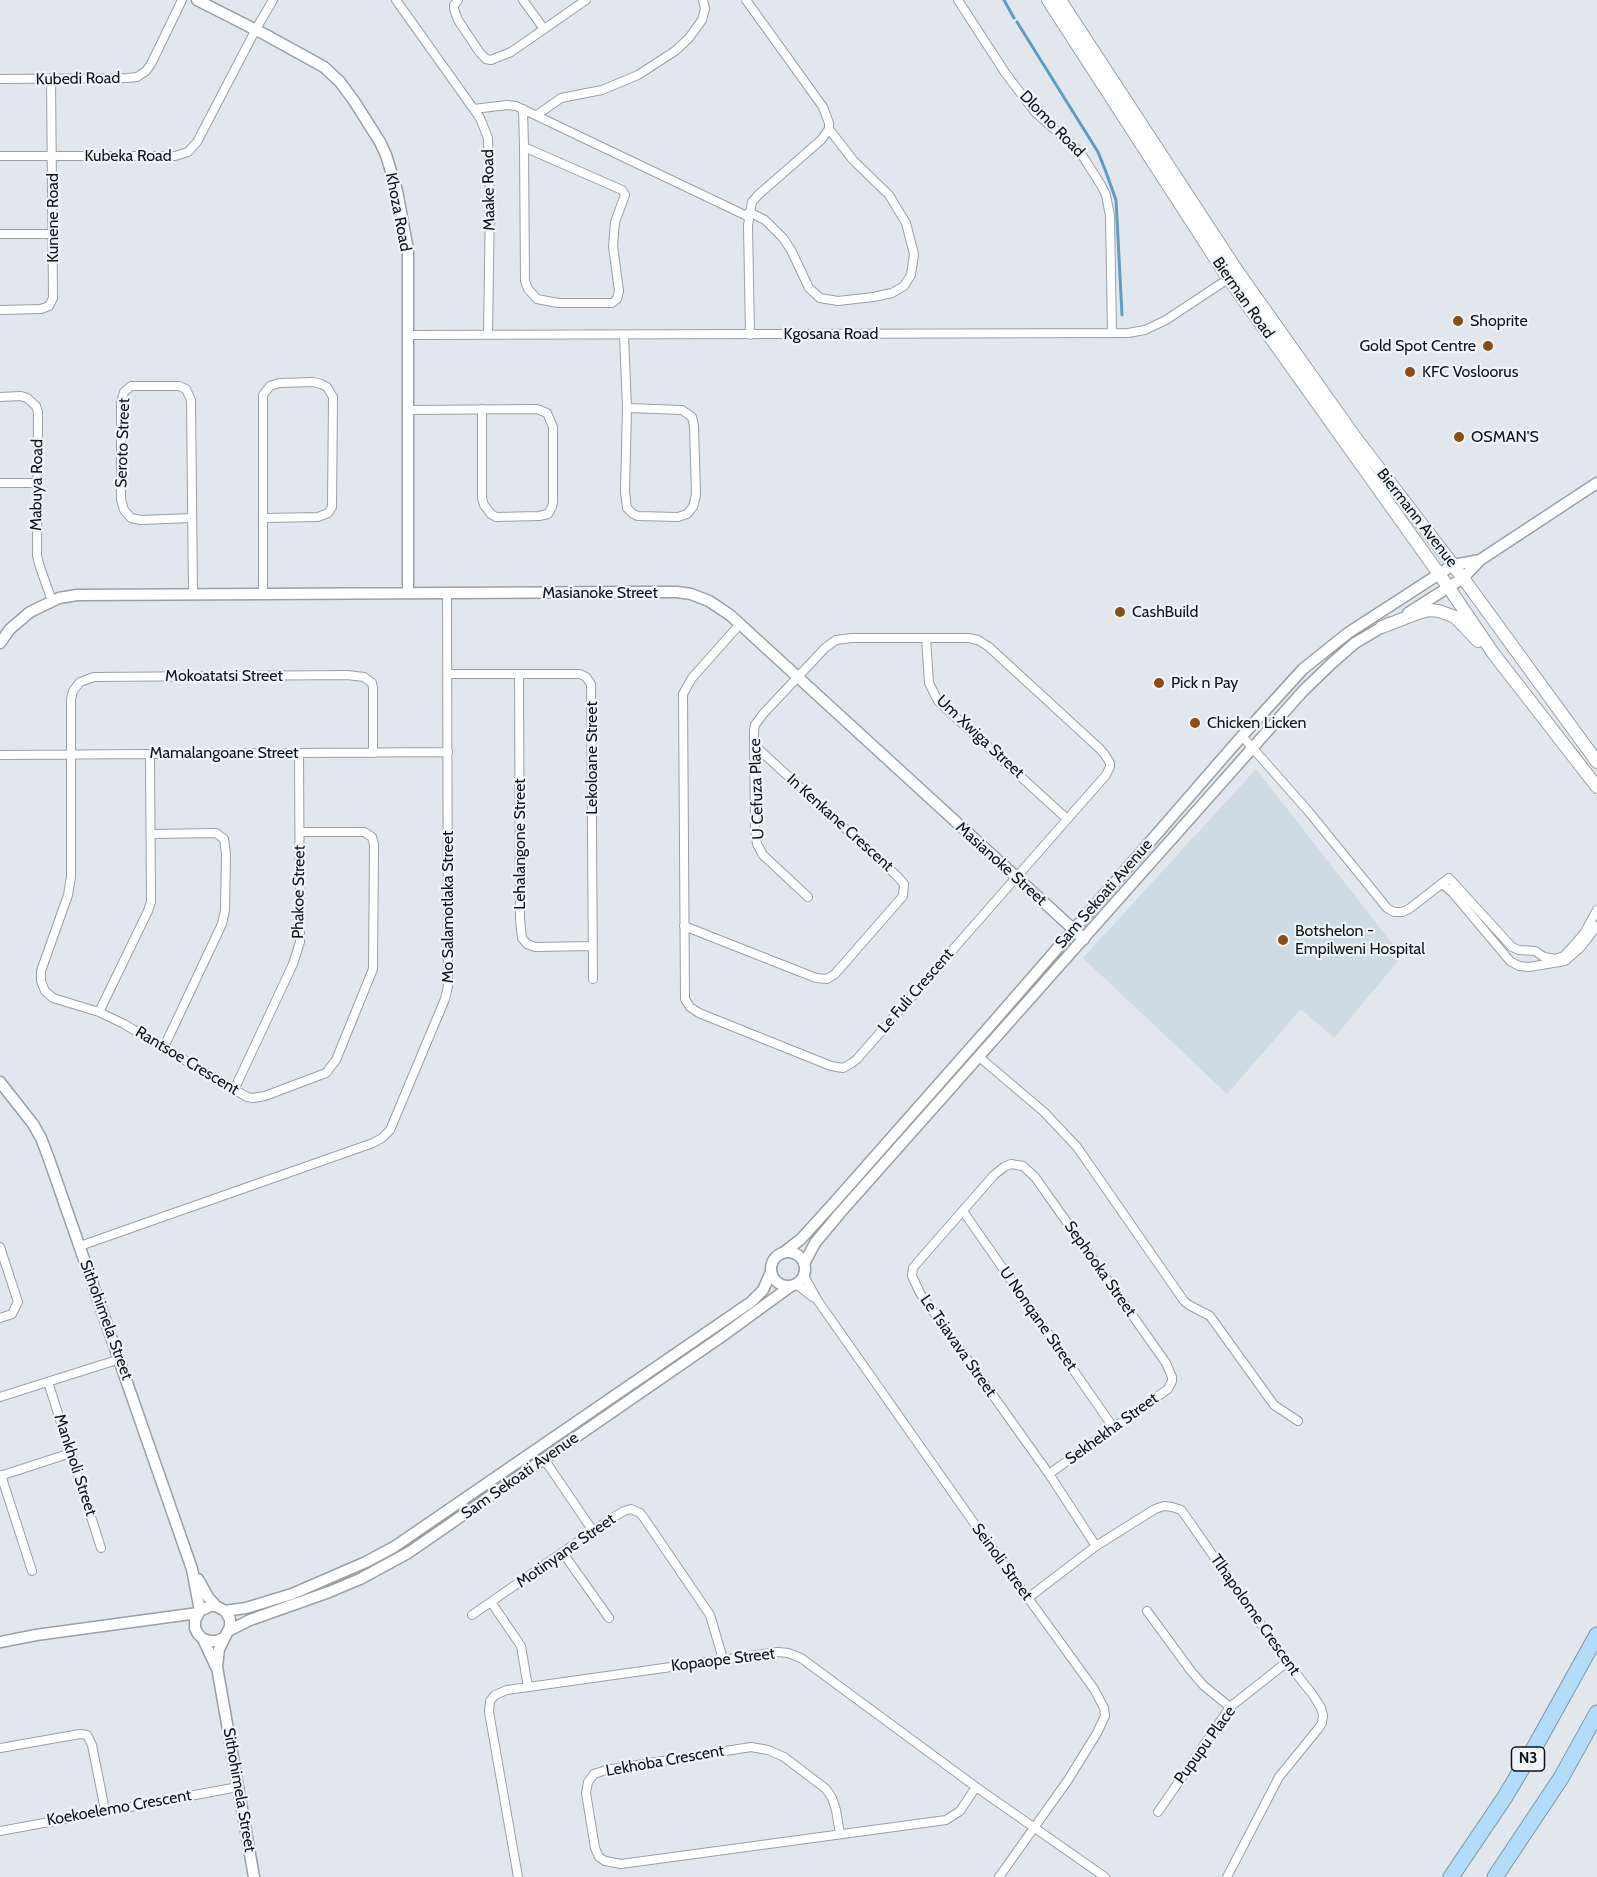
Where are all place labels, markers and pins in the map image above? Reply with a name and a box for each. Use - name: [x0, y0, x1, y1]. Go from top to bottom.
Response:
- place label: Shoprite: [1470, 311, 1528, 331]
- marker: Shoprite: [1451, 314, 1465, 328]
- place label: Gold Spot Centre: [1359, 336, 1476, 356]
- marker: Gold Spot Centre: [1481, 339, 1495, 353]
- place label: KFC Vosloorus: [1422, 362, 1518, 382]
- marker: KFC Vosloorus: [1403, 365, 1417, 379]
- place label: OSMAN'S: [1471, 427, 1539, 447]
- marker: OSMAN'S: [1452, 430, 1466, 444]
- place label: CashBuild: [1132, 602, 1198, 622]
- marker: CashBuild: [1113, 605, 1127, 619]
- place label: Pick n Pay: [1171, 673, 1238, 693]
- marker: Pick n Pay: [1152, 676, 1166, 690]
- place label: Chicken Licken: [1207, 713, 1306, 733]
- marker: Chicken Licken: [1188, 716, 1202, 730]
- place label: Botshelon - Empilweni Hospital: [1295, 921, 1425, 959]
- marker: Botshelon - Empilweni Hospital: [1276, 933, 1290, 947]

